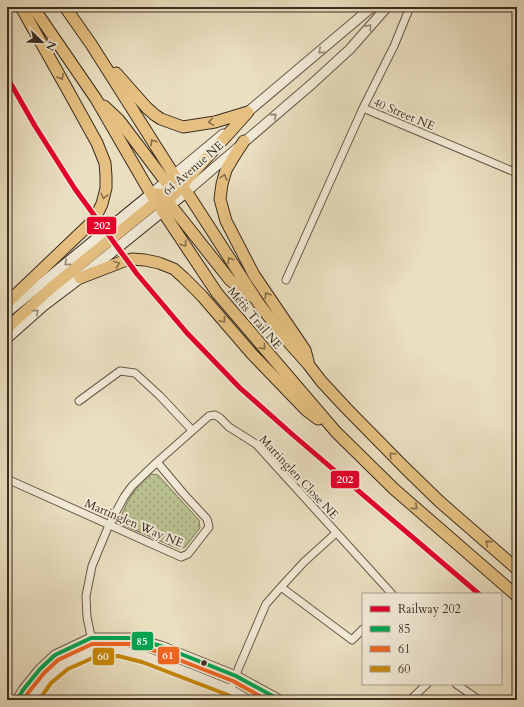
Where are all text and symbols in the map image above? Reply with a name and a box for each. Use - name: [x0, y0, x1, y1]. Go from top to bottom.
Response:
- north arrow: [22, 22, 62, 62]
- one-way arrow: [364, 25, 371, 32]
- text: N: [42, 38, 60, 53]
- one-way arrow: [318, 46, 325, 53]
- one-way arrow: [56, 73, 63, 80]
- street label: 40 Street NE: [371, 94, 437, 134]
- one-way arrow: [269, 113, 277, 121]
- one-way arrow: [208, 118, 214, 126]
- street label: 64 Avenue NE: [159, 137, 227, 199]
- one-way arrow: [151, 139, 158, 146]
- one-way arrow: [219, 174, 228, 181]
- one-way arrow: [100, 192, 109, 199]
- line badge: 202: [86, 216, 117, 235]
- text: 202: [94, 218, 111, 233]
- one-way arrow: [179, 240, 187, 247]
- one-way arrow: [227, 257, 235, 264]
- one-way arrow: [64, 259, 71, 266]
- one-way arrow: [113, 261, 120, 269]
- street label: Métis Trail NE: [224, 283, 286, 353]
- one-way arrow: [265, 292, 272, 299]
- one-way arrow: [31, 309, 39, 317]
- one-way arrow: [218, 315, 225, 322]
- one-way arrow: [258, 342, 265, 350]
- street label: Martinglen Close NE: [256, 432, 342, 522]
- one-way arrow: [389, 452, 397, 460]
- line badge: 202: [330, 470, 360, 489]
- text: 202: [337, 472, 354, 487]
- street label: Martinglen Way NE: [82, 495, 186, 551]
- one-way arrow: [410, 503, 417, 510]
- one-way arrow: [485, 541, 492, 548]
- legend: [362, 593, 502, 685]
- text: Railway 202: [398, 601, 461, 617]
- text: 85: [398, 621, 410, 637]
- line badge: 85: [131, 631, 154, 651]
- text: 85: [136, 634, 148, 649]
- text: 61: [398, 641, 410, 657]
- line badge: 61: [157, 646, 180, 665]
- line badge: 60: [92, 647, 115, 666]
- text: 61: [162, 648, 174, 663]
- text: 60: [97, 649, 109, 664]
- unlabelled marker: [199, 658, 209, 668]
- text: 60: [398, 661, 410, 677]

